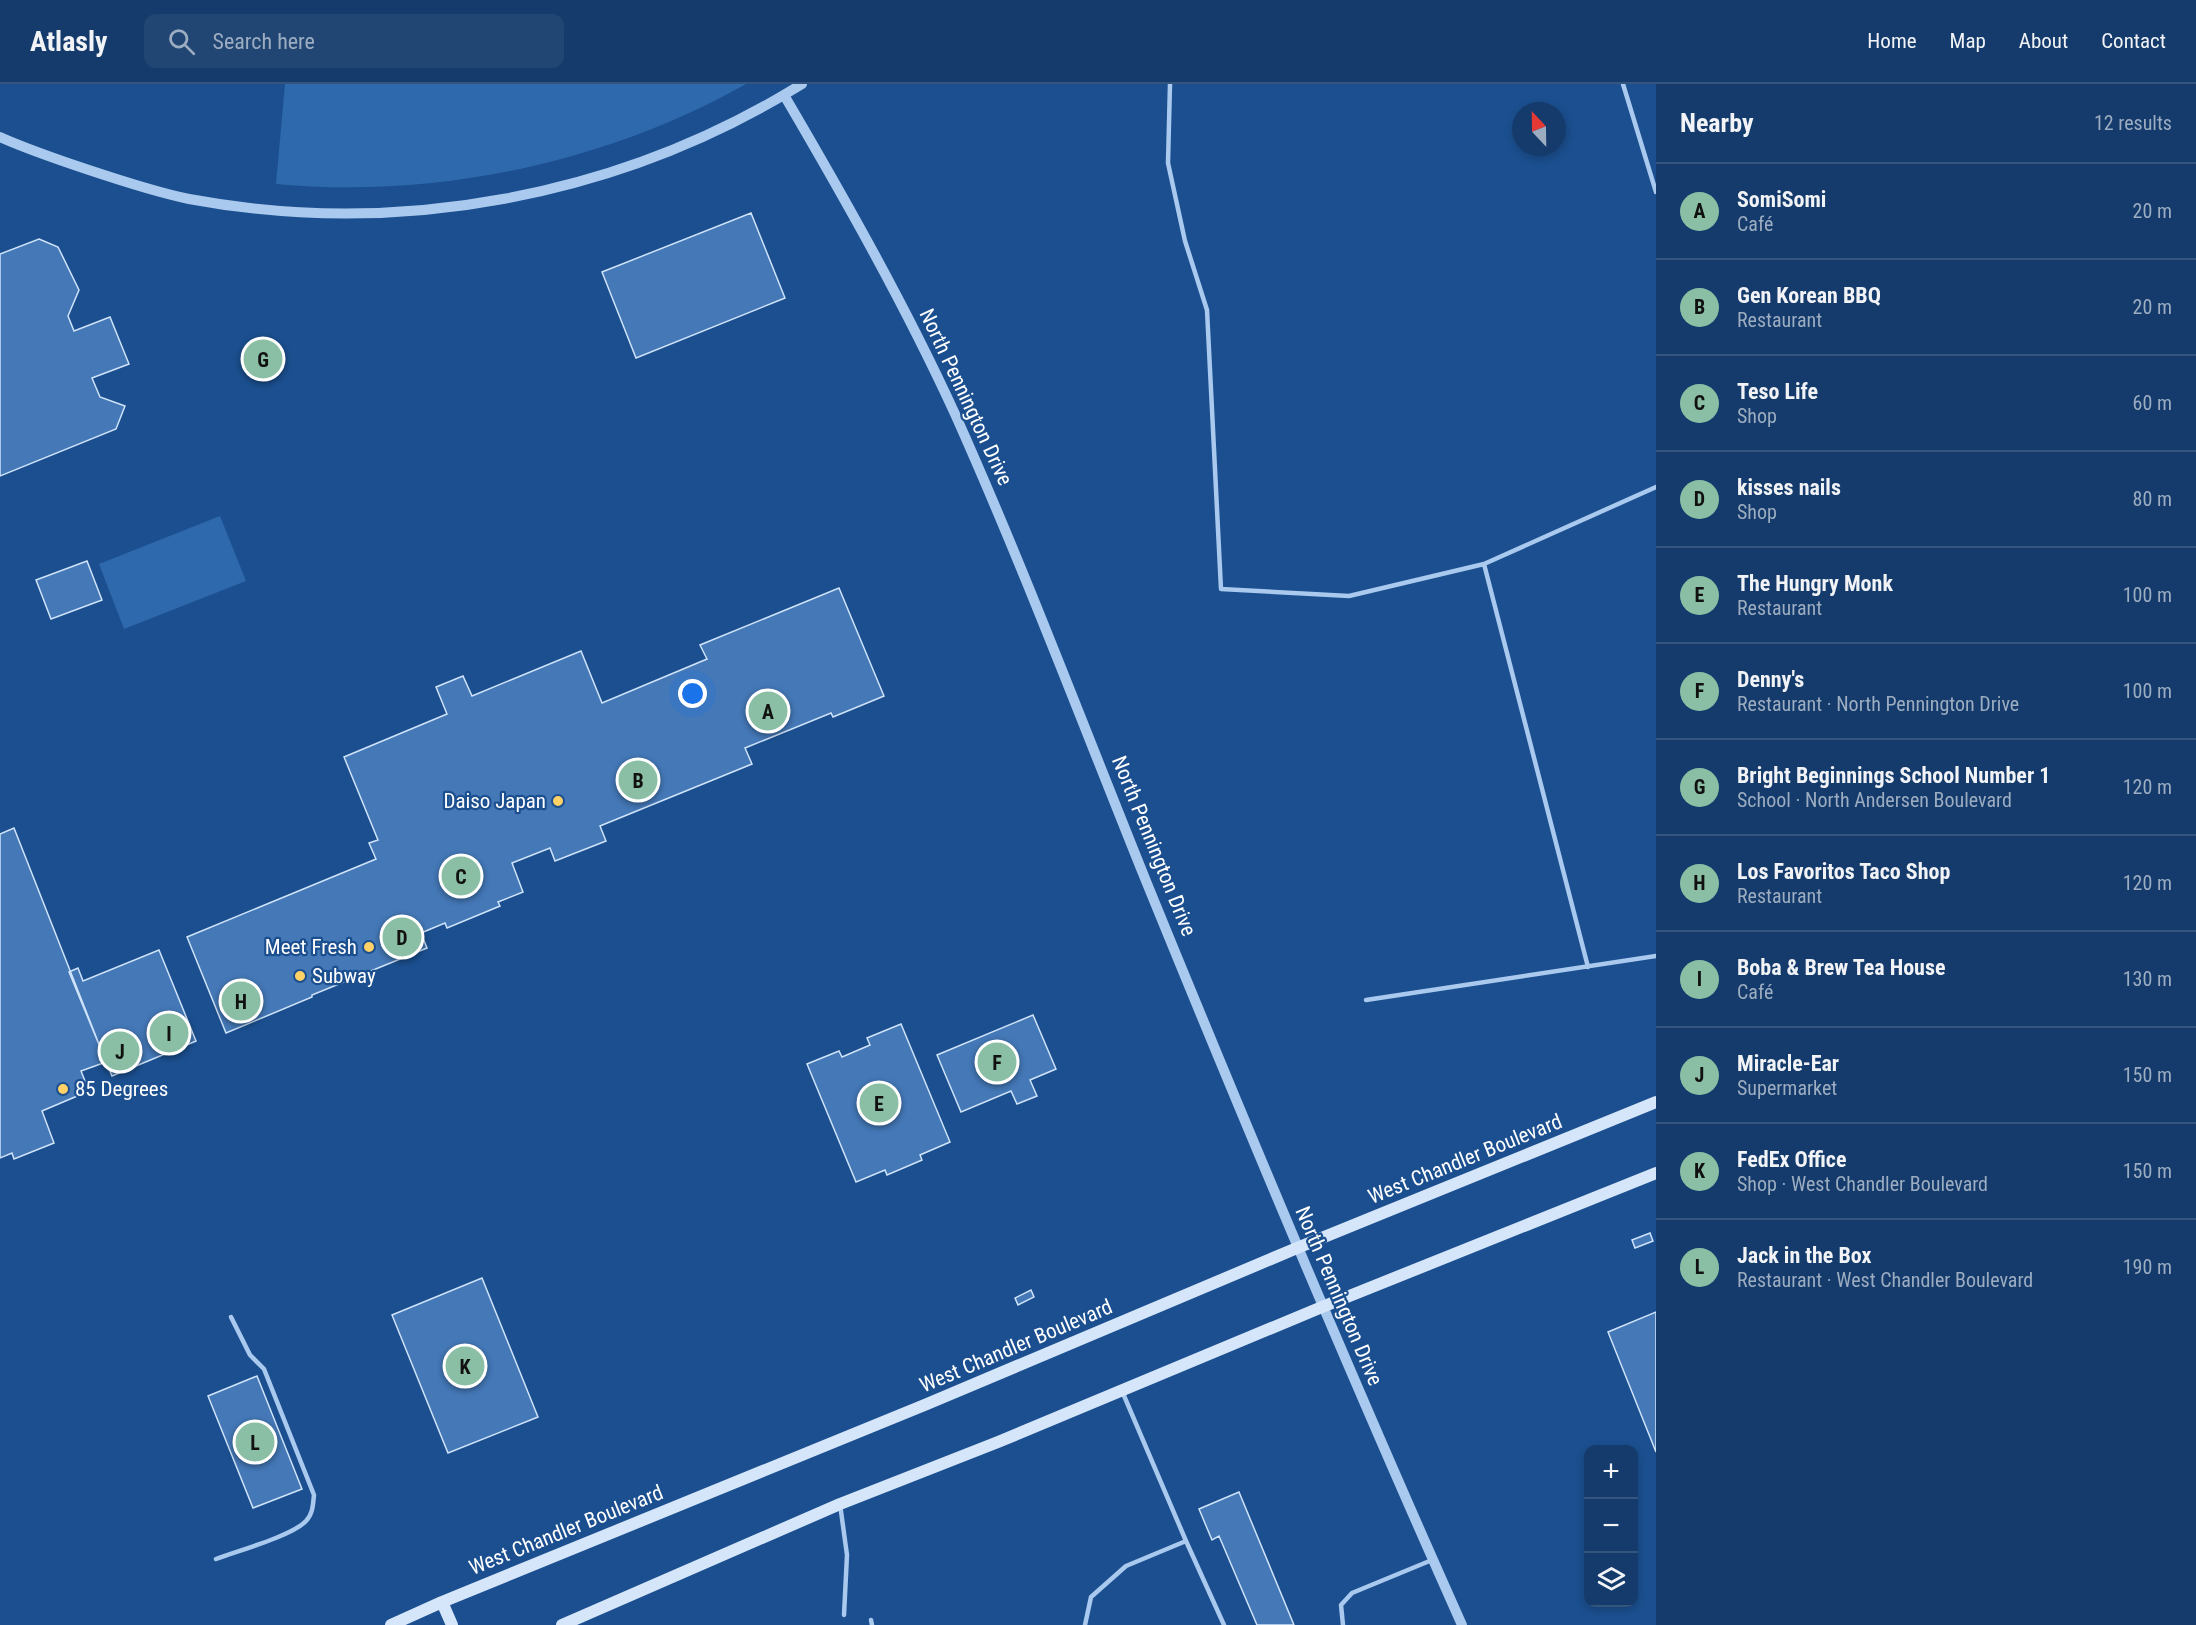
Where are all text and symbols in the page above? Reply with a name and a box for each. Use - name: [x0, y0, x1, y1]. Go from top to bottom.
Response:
- search box: [144, 14, 564, 68]
- text: Atlasly: [30, 25, 108, 58]
- icon: search: [165, 25, 198, 58]
- text: Search here: [213, 29, 315, 54]
- text: Home: [1867, 29, 1917, 53]
- text: Map: [1950, 29, 1986, 53]
- text: About: [2019, 29, 2068, 53]
- text: Contact: [2101, 29, 2166, 53]
- north arrow: [1512, 102, 1566, 156]
- text: Nearby: [1680, 108, 1754, 138]
- text: 12 results: [2094, 111, 2172, 135]
- text: SomiSomi: [1737, 187, 1826, 212]
- text: A: [1694, 199, 1705, 223]
- text: 20 m: [2133, 199, 2172, 223]
- text: Café: [1737, 212, 1773, 236]
- text: Gen Korean BBQ: [1737, 283, 1881, 308]
- text: B: [1694, 295, 1705, 319]
- text: 20 m: [2133, 295, 2172, 319]
- street label: North Pennington Drive: [915, 305, 1018, 489]
- text: Restaurant: [1737, 308, 1822, 332]
- pin: G: [244, 336, 282, 382]
- text: Teso Life: [1737, 379, 1818, 404]
- text: C: [1694, 391, 1705, 415]
- text: 60 m: [2133, 391, 2172, 415]
- text: Shop: [1737, 404, 1777, 428]
- text: kisses nails: [1737, 475, 1841, 500]
- text: D: [1694, 487, 1705, 511]
- text: 80 m: [2133, 487, 2172, 511]
- text: Shop: [1737, 500, 1777, 524]
- text: The Hungry Monk: [1737, 571, 1893, 596]
- text: E: [1695, 583, 1704, 607]
- text: 100 m: [2123, 583, 2172, 607]
- text: Restaurant: [1737, 596, 1822, 620]
- text: Denny's: [1737, 667, 1804, 692]
- your location: [678, 679, 707, 708]
- text: F: [1695, 679, 1704, 703]
- text: 100 m: [2123, 679, 2172, 703]
- pin: A: [748, 688, 788, 734]
- text: Restaurant · North Pennington Drive: [1737, 692, 2019, 716]
- street label: North Pennington Drive: [1107, 752, 1201, 940]
- pin: B: [618, 758, 658, 802]
- text: Bright Beginnings School Number 1: [1737, 763, 2050, 788]
- text: G: [1694, 775, 1705, 799]
- text: 120 m: [2123, 775, 2172, 799]
- text: School · North Andersen Boulevard: [1737, 788, 2012, 812]
- place label: Daiso Japan: [443, 789, 546, 813]
- marker: Daiso Japan: [551, 794, 565, 808]
- pin: C: [442, 854, 480, 898]
- text: Los Favoritos Taco Shop: [1737, 859, 1950, 884]
- text: H: [1693, 871, 1706, 895]
- text: 120 m: [2123, 871, 2172, 895]
- text: Restaurant: [1737, 884, 1822, 908]
- pin: D: [382, 914, 422, 960]
- place label: Meet Fresh: [265, 935, 357, 959]
- marker: Meet Fresh: [362, 940, 376, 954]
- text: Boba & Brew Tea House: [1737, 955, 1945, 980]
- place label: Subway: [312, 964, 376, 988]
- text: I: [1697, 967, 1702, 991]
- text: 130 m: [2123, 967, 2172, 991]
- marker: Subway: [293, 969, 307, 983]
- pin: H: [222, 978, 260, 1024]
- text: Café: [1737, 980, 1773, 1004]
- pin: I: [150, 1010, 188, 1056]
- pin: J: [100, 1028, 140, 1074]
- pin: F: [978, 1040, 1016, 1084]
- text: Miracle-Ear: [1737, 1051, 1839, 1076]
- text: J: [1695, 1063, 1704, 1087]
- text: 150 m: [2123, 1063, 2172, 1087]
- text: Supermarket: [1737, 1076, 1837, 1100]
- place label: 85 Degrees: [75, 1077, 168, 1101]
- pin: E: [860, 1080, 898, 1126]
- marker: 85 Degrees: [56, 1082, 70, 1096]
- street label: West Chandler Boulevard: [1365, 1109, 1565, 1209]
- text: FedEx Office: [1737, 1147, 1846, 1172]
- text: K: [1694, 1159, 1705, 1183]
- text: 150 m: [2123, 1159, 2172, 1183]
- text: Shop · West Chandler Boulevard: [1737, 1172, 1988, 1196]
- street label: North Pennington Drive: [1290, 1203, 1388, 1389]
- text: Jack in the Box: [1737, 1243, 1871, 1268]
- text: L: [1695, 1255, 1704, 1279]
- text: 190 m: [2123, 1255, 2172, 1279]
- text: Restaurant · West Chandler Boulevard: [1737, 1268, 2033, 1292]
- street label: West Chandler Boulevard: [916, 1295, 1116, 1397]
- pin: K: [446, 1344, 484, 1388]
- pin: L: [236, 1420, 274, 1464]
- map controls: [1584, 1445, 1638, 1607]
- button: +: [1584, 1445, 1638, 1499]
- street label: West Chandler Boulevard: [466, 1480, 666, 1580]
- button: −: [1584, 1499, 1638, 1553]
- button: layers: [1584, 1553, 1638, 1607]

